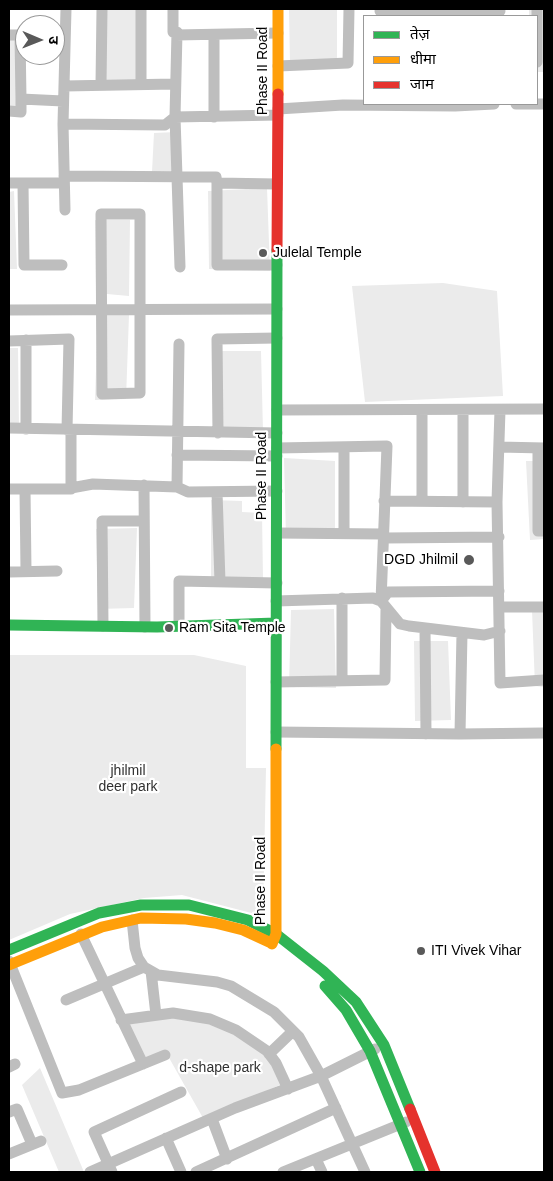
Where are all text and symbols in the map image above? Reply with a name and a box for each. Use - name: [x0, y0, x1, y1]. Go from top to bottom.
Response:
- north arrow: [15, 15, 65, 65]
- legend: [363, 15, 538, 105]
- text: तेज़: [410, 25, 430, 42]
- street label: Phase II Road: [255, 27, 271, 115]
- text: उ: [46, 36, 62, 44]
- text: धीमा: [410, 50, 436, 67]
- text: जाम: [410, 75, 434, 92]
- place label: Julelal Temple: [273, 245, 362, 261]
- marker: Julelal Temple: [257, 247, 269, 259]
- street label: Phase II Road: [254, 432, 270, 520]
- place label: DGD Jhilmil: [384, 552, 458, 568]
- marker: DGD Jhilmil: [462, 553, 476, 567]
- place label: Ram Sita Temple: [179, 620, 286, 636]
- marker: Ram Sita Temple: [163, 622, 175, 634]
- park label: jhilmil deer park: [98, 763, 158, 796]
- street label: Phase II Road: [253, 837, 269, 925]
- place label: ITI Vivek Vihar: [431, 943, 522, 959]
- marker: ITI Vivek Vihar: [415, 945, 427, 957]
- park label: d-shape park: [179, 1060, 261, 1076]

